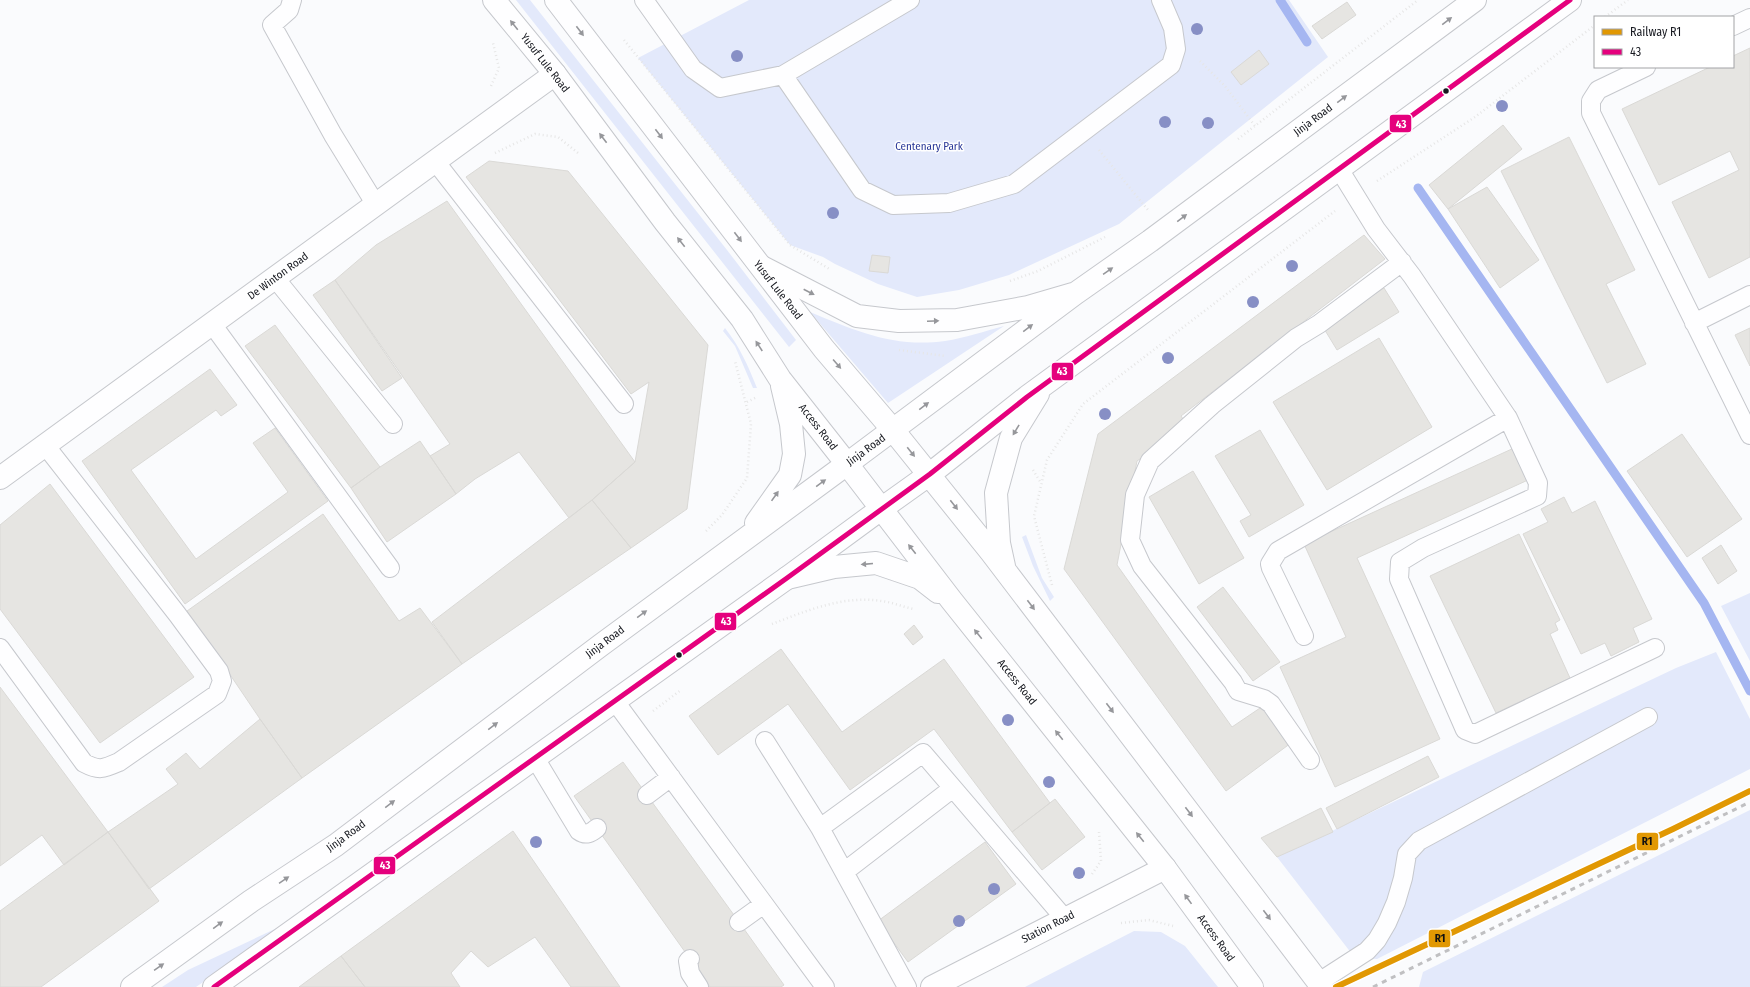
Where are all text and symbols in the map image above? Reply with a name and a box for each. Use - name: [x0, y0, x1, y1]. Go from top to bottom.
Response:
- legend: [1594, 16, 1734, 68]
- one-way arrow: [1441, 17, 1452, 25]
- one-way arrow: [510, 19, 519, 30]
- text: Railway R1: [1630, 25, 1681, 39]
- one-way arrow: [576, 26, 584, 36]
- street label: Yusuf Lule Road: [518, 31, 572, 95]
- text: 43: [1630, 45, 1641, 59]
- unlabelled marker: [1441, 86, 1451, 96]
- one-way arrow: [1337, 94, 1348, 103]
- street label: Jinja Road: [1291, 101, 1335, 139]
- line badge: 43: [1389, 114, 1412, 133]
- text: 43: [1396, 118, 1406, 131]
- one-way arrow: [655, 129, 663, 140]
- one-way arrow: [598, 133, 607, 144]
- park label: Centenary Park: [895, 140, 964, 153]
- one-way arrow: [1176, 214, 1187, 222]
- one-way arrow: [734, 232, 742, 243]
- one-way arrow: [677, 237, 685, 248]
- street label: De Winton Road: [245, 250, 311, 302]
- street label: Yusuf Lule Road: [751, 258, 805, 322]
- one-way arrow: [1103, 267, 1113, 275]
- one-way arrow: [803, 288, 815, 295]
- one-way arrow: [927, 318, 940, 324]
- one-way arrow: [1023, 324, 1034, 332]
- one-way arrow: [755, 341, 763, 351]
- one-way arrow: [832, 358, 841, 369]
- line badge: 43: [1051, 362, 1074, 381]
- text: 43: [1057, 365, 1067, 378]
- street label: Access Road: [796, 401, 840, 453]
- one-way arrow: [919, 402, 930, 410]
- one-way arrow: [1012, 425, 1020, 435]
- street label: Jinja Road: [844, 431, 888, 469]
- one-way arrow: [907, 446, 916, 457]
- one-way arrow: [815, 479, 826, 487]
- one-way arrow: [771, 491, 779, 502]
- one-way arrow: [949, 499, 958, 510]
- one-way arrow: [908, 544, 916, 555]
- one-way arrow: [861, 561, 873, 567]
- one-way arrow: [1026, 599, 1035, 610]
- one-way arrow: [637, 610, 648, 619]
- line badge: 43: [714, 612, 737, 631]
- text: 43: [721, 615, 731, 628]
- street label: Jinja Road: [583, 623, 627, 661]
- one-way arrow: [974, 628, 983, 639]
- unlabelled marker: [674, 650, 684, 660]
- street label: Access Road: [995, 657, 1039, 707]
- one-way arrow: [1105, 703, 1114, 714]
- one-way arrow: [488, 722, 499, 730]
- one-way arrow: [1055, 730, 1064, 741]
- one-way arrow: [384, 800, 395, 808]
- one-way arrow: [1184, 806, 1193, 817]
- street label: Jinja Road: [324, 817, 368, 855]
- one-way arrow: [1136, 832, 1145, 843]
- line badge: R1: [1636, 832, 1659, 851]
- text: R1: [1642, 835, 1652, 848]
- line badge: 43: [373, 856, 396, 875]
- text: 43: [380, 859, 390, 872]
- one-way arrow: [279, 876, 289, 884]
- one-way arrow: [1184, 894, 1192, 905]
- street label: Station Road: [1019, 908, 1077, 946]
- one-way arrow: [1263, 909, 1272, 920]
- street label: Access Road: [1195, 912, 1237, 964]
- one-way arrow: [213, 921, 224, 929]
- line badge: R1: [1428, 929, 1451, 948]
- text: R1: [1435, 932, 1445, 945]
- one-way arrow: [154, 963, 164, 971]

